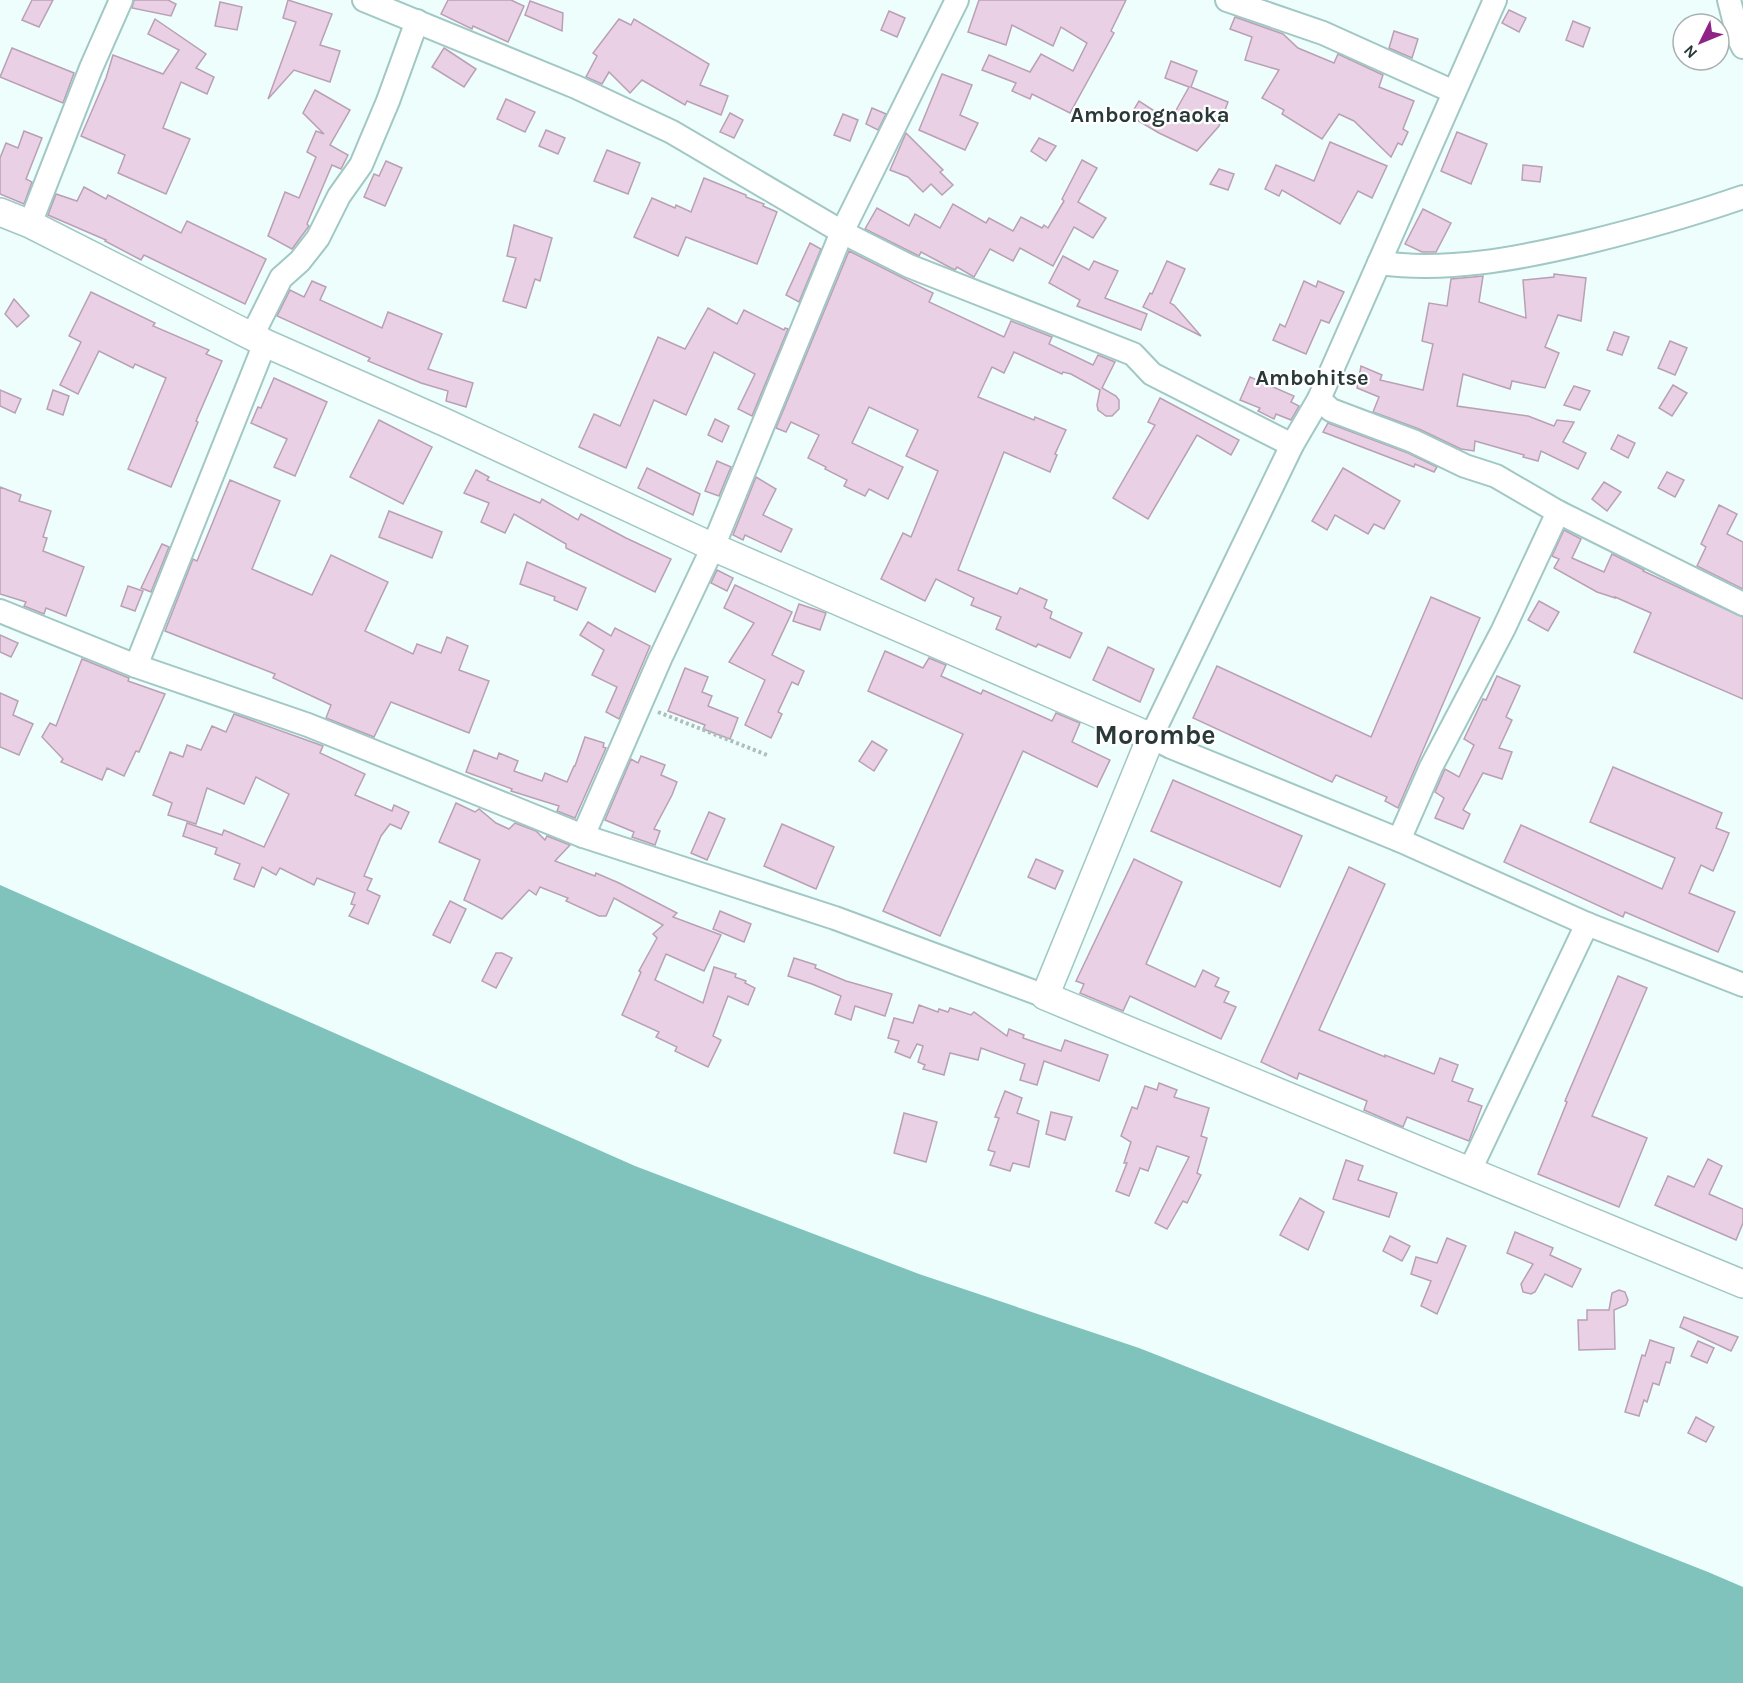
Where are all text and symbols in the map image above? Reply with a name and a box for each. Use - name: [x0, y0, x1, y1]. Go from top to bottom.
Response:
- north arrow: [1671, 12, 1731, 72]
- text: N: [1680, 41, 1701, 63]
- district label: Amborognaoka: [1070, 102, 1230, 128]
- district label: Ambohitse: [1255, 365, 1369, 391]
- district label: Morombe: [1094, 719, 1216, 751]

